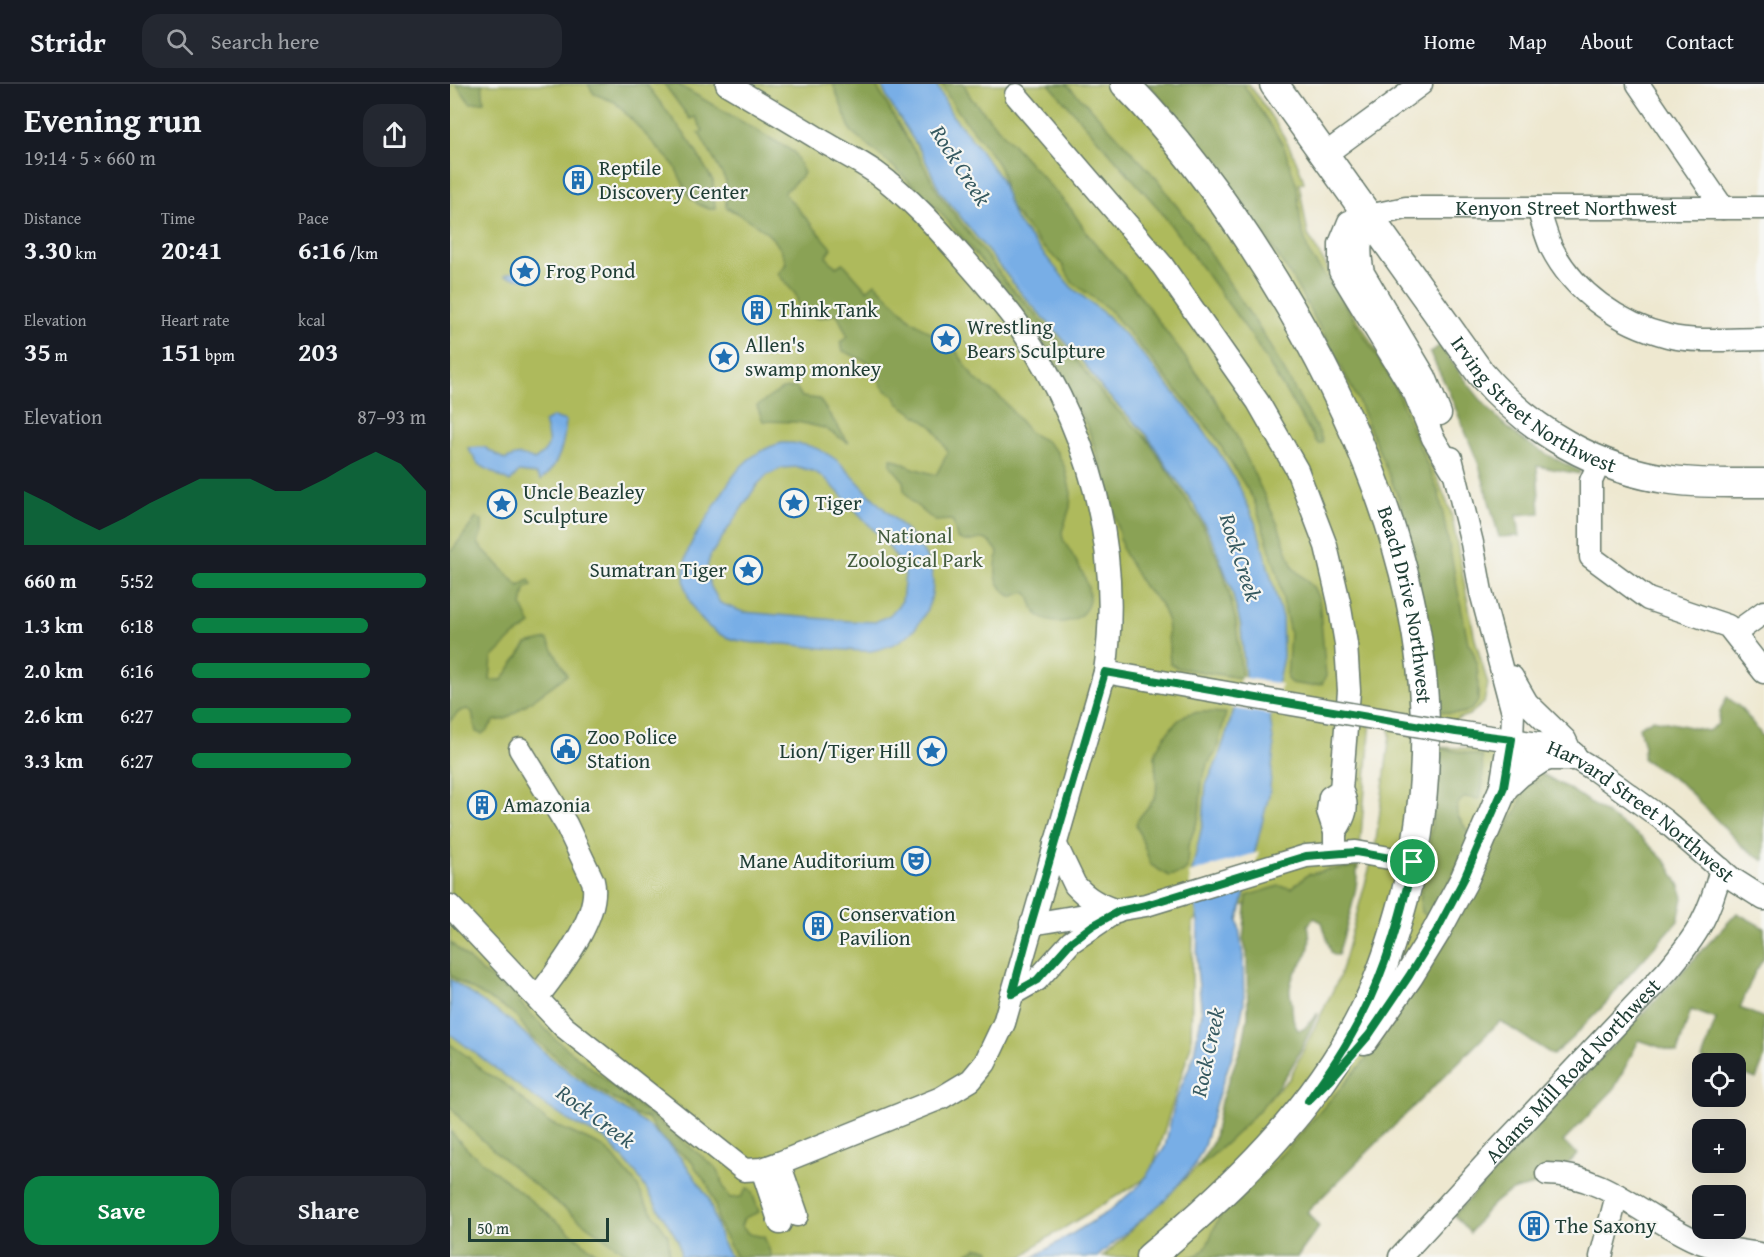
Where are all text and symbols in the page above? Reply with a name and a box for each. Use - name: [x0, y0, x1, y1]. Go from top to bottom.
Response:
- search box: [142, 14, 562, 68]
- text: Stridr: [30, 21, 106, 62]
- icon: search: [163, 25, 196, 58]
- text: Search here: [211, 25, 319, 57]
- text: Home: [1424, 26, 1475, 57]
- text: Map: [1508, 26, 1547, 57]
- text: About: [1580, 26, 1633, 57]
- text: Contact: [1666, 26, 1734, 57]
- text: Evening run: [24, 96, 201, 144]
- button: share: [363, 104, 426, 167]
- water label: Rock Creek: [922, 117, 1000, 212]
- text: 19:14 · 5 × 660 m: [24, 143, 156, 172]
- place label: Reptile Discovery Center: [599, 152, 748, 207]
- building icon: Reptile Discovery Center: [562, 164, 594, 196]
- street label: Kenyon Street Northwest: [1455, 192, 1678, 223]
- text: Distance: [24, 206, 81, 230]
- text: Time: [161, 206, 195, 230]
- text: Pace: [298, 206, 329, 230]
- text: 3.30: [24, 230, 72, 269]
- text: 20:41: [161, 230, 222, 269]
- text: 6:16: [298, 230, 346, 269]
- text: km: [72, 241, 96, 265]
- text: /km: [346, 241, 378, 265]
- place icon: Frog Pond: [509, 255, 541, 287]
- place label: Frog Pond: [546, 255, 636, 286]
- building icon: Think Tank: [741, 294, 773, 326]
- place label: Think Tank: [778, 294, 878, 325]
- text: Elevation: [24, 308, 87, 332]
- text: Heart rate: [161, 308, 230, 332]
- text: kcal: [298, 308, 325, 332]
- place label: Wrestling Bears Sculpture: [967, 311, 1106, 366]
- place icon: Wrestling Bears Sculpture: [930, 323, 962, 355]
- place label: Allen's swamp monkey: [745, 329, 882, 384]
- street label: Irving Street Northwest: [1443, 329, 1621, 481]
- text: 35: [24, 332, 51, 371]
- text: 151: [161, 332, 201, 371]
- text: 203: [298, 332, 338, 371]
- place icon: Allen's swamp monkey: [708, 341, 740, 373]
- text: m: [51, 343, 68, 367]
- text: bpm: [201, 343, 235, 367]
- text: Elevation: [24, 402, 102, 431]
- text: 87–93 m: [357, 402, 426, 431]
- place label: Uncle Beazley Sculpture: [523, 476, 646, 531]
- place icon: Tiger: [778, 487, 810, 519]
- place label: Tiger: [815, 487, 862, 518]
- place icon: Uncle Beazley Sculpture: [486, 488, 518, 520]
- street label: Beach Drive Northwest: [1370, 502, 1440, 705]
- water label: Rock Creek: [1211, 508, 1270, 606]
- park label: National Zoological Park: [847, 520, 983, 575]
- place label: Sumatran Tiger: [589, 554, 727, 585]
- place icon: Sumatran Tiger: [732, 554, 764, 586]
- text: 660 m: [24, 566, 77, 595]
- text: 5:52: [120, 566, 154, 595]
- text: 1.3 km: [24, 611, 83, 640]
- text: 6:18: [120, 611, 154, 640]
- text: 2.0 km: [24, 656, 83, 685]
- text: 6:16: [120, 656, 154, 685]
- text: 2.6 km: [24, 701, 83, 730]
- text: 6:27: [120, 701, 154, 730]
- place label: Zoo Police Station: [587, 721, 677, 776]
- street label: Harvard Street Northwest: [1542, 731, 1742, 890]
- public building icon: Zoo Police Station: [550, 733, 582, 765]
- place label: Lion/Tiger Hill: [780, 735, 911, 766]
- place icon: Lion/Tiger Hill: [916, 735, 948, 767]
- text: 3.3 km: [24, 746, 83, 775]
- text: 6:27: [120, 746, 154, 775]
- building icon: Amazonia: [466, 789, 498, 821]
- place label: Amazonia: [503, 789, 590, 820]
- pin: [1387, 836, 1438, 887]
- place label: Mane Auditorium: [739, 845, 895, 876]
- theatre icon: Mane Auditorium: [900, 845, 932, 877]
- icon: arrive: [1396, 845, 1429, 878]
- place label: Conservation Pavilion: [839, 898, 956, 953]
- building icon: Conservation Pavilion: [802, 910, 834, 942]
- street label: Adams Mill Road Northwest: [1477, 970, 1668, 1170]
- water label: Rock Creek: [1182, 1003, 1232, 1101]
- map controls: [1692, 1053, 1746, 1239]
- button: locate: [1692, 1053, 1746, 1107]
- water label: Rock Creek: [549, 1076, 643, 1156]
- button: +: [1692, 1119, 1746, 1173]
- button: Save: [24, 1176, 219, 1245]
- button: Share: [231, 1176, 426, 1245]
- button: −: [1692, 1185, 1746, 1239]
- building icon: The Saxony: [1518, 1210, 1550, 1242]
- place label: The Saxony: [1555, 1210, 1657, 1241]
- scale bar: [468, 1215, 609, 1242]
- text: 50 m: [477, 1216, 509, 1240]

